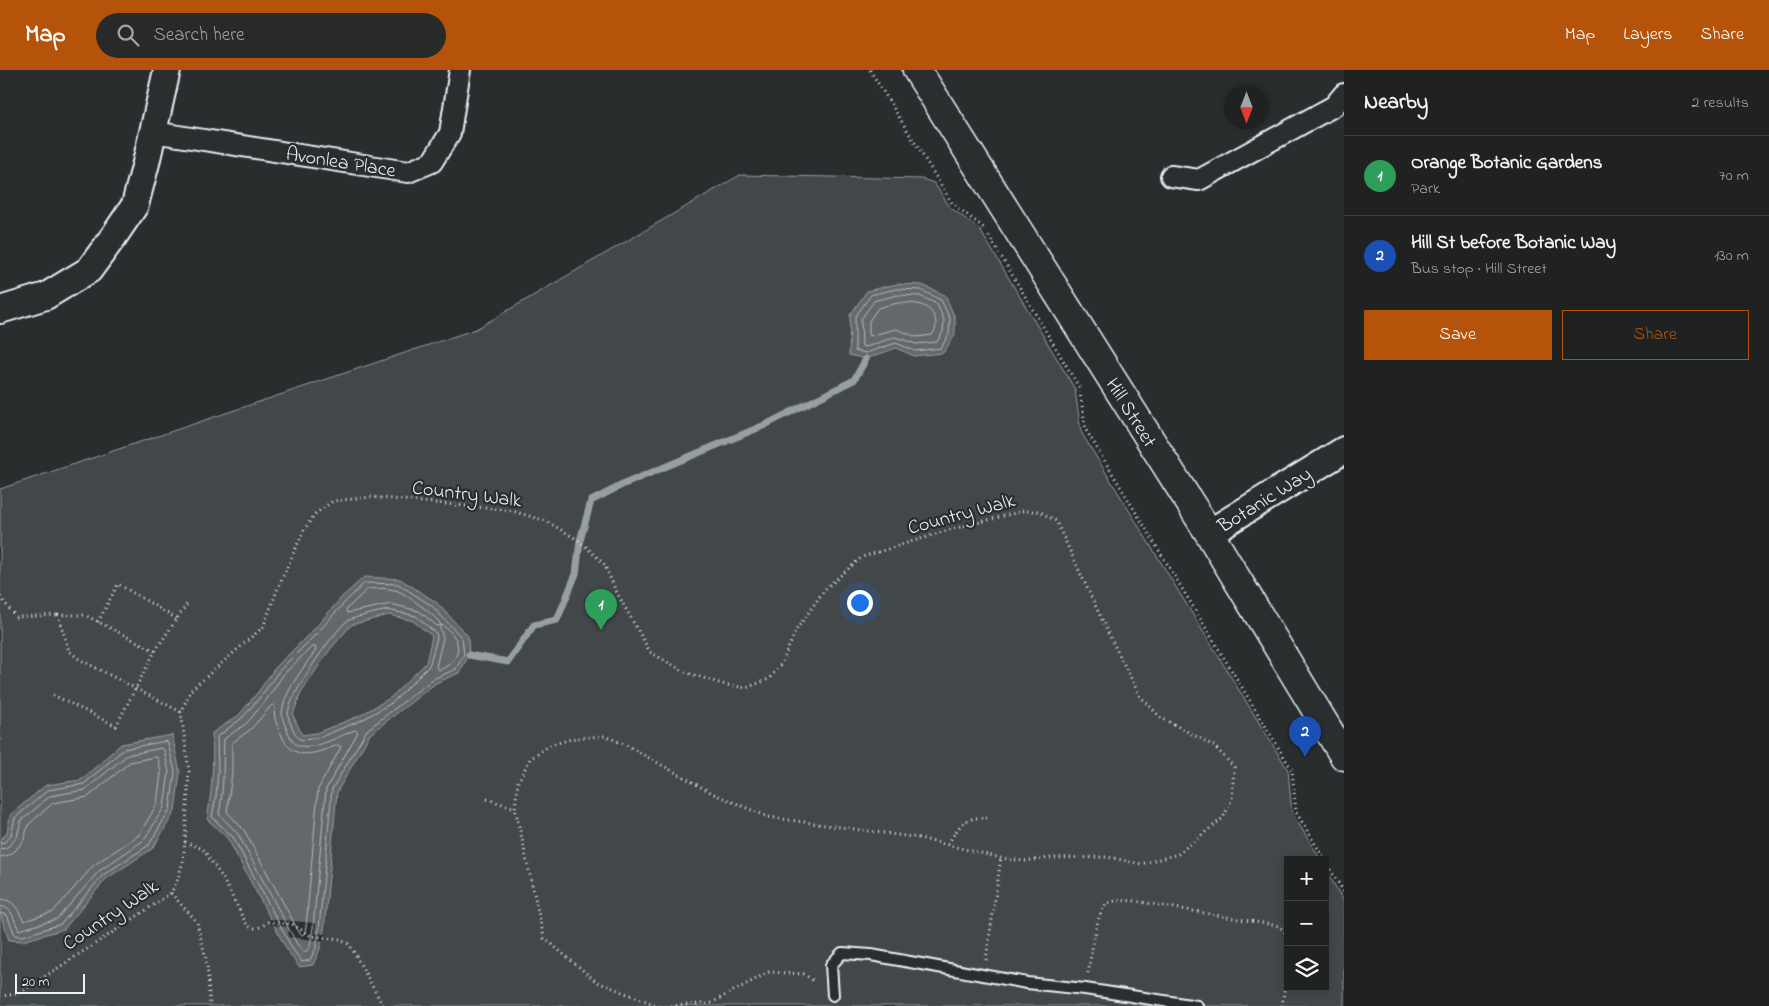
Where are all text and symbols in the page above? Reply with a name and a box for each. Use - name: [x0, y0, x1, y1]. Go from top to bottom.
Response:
- search box: [96, 13, 446, 58]
- text: Map: [25, 18, 66, 53]
- icon: search: [114, 21, 142, 49]
- text: Search here: [154, 22, 245, 49]
- text: Map: [1565, 22, 1595, 48]
- text: Layers: [1623, 22, 1673, 48]
- text: Share: [1701, 22, 1744, 48]
- north arrow: [1224, 85, 1269, 130]
- text: Nearby: [1364, 88, 1428, 118]
- text: 2 results: [1691, 91, 1749, 115]
- street label: Avonlea Place: [284, 140, 398, 186]
- text: Orange Botanic Gardens: [1411, 150, 1602, 177]
- text: 1: [1377, 164, 1383, 188]
- text: 70 m: [1719, 164, 1749, 188]
- text: Park: [1411, 177, 1440, 201]
- text: Hill St before Botanic Way: [1411, 230, 1616, 257]
- text: 2: [1376, 244, 1384, 268]
- text: 130 m: [1714, 244, 1749, 268]
- text: Bus stop · Hill Street: [1411, 257, 1547, 281]
- button: Save: [1364, 310, 1552, 360]
- button: Share: [1562, 310, 1749, 360]
- street label: Hill Street: [1097, 373, 1163, 454]
- street label: Botanic Way: [1212, 461, 1318, 542]
- street label: Country Walk: [410, 474, 523, 517]
- street label: Country Walk: [905, 487, 1019, 544]
- pin: 1: [585, 589, 617, 630]
- your location: [847, 590, 873, 616]
- pin: 2: [1289, 716, 1321, 757]
- map controls: [1284, 856, 1329, 991]
- button: +: [1284, 856, 1329, 901]
- street label: Country Walk: [58, 873, 165, 959]
- button: −: [1284, 901, 1329, 946]
- button: layers: [1284, 946, 1329, 991]
- scale bar: [15, 971, 85, 994]
- text: 20 m: [22, 972, 49, 993]

